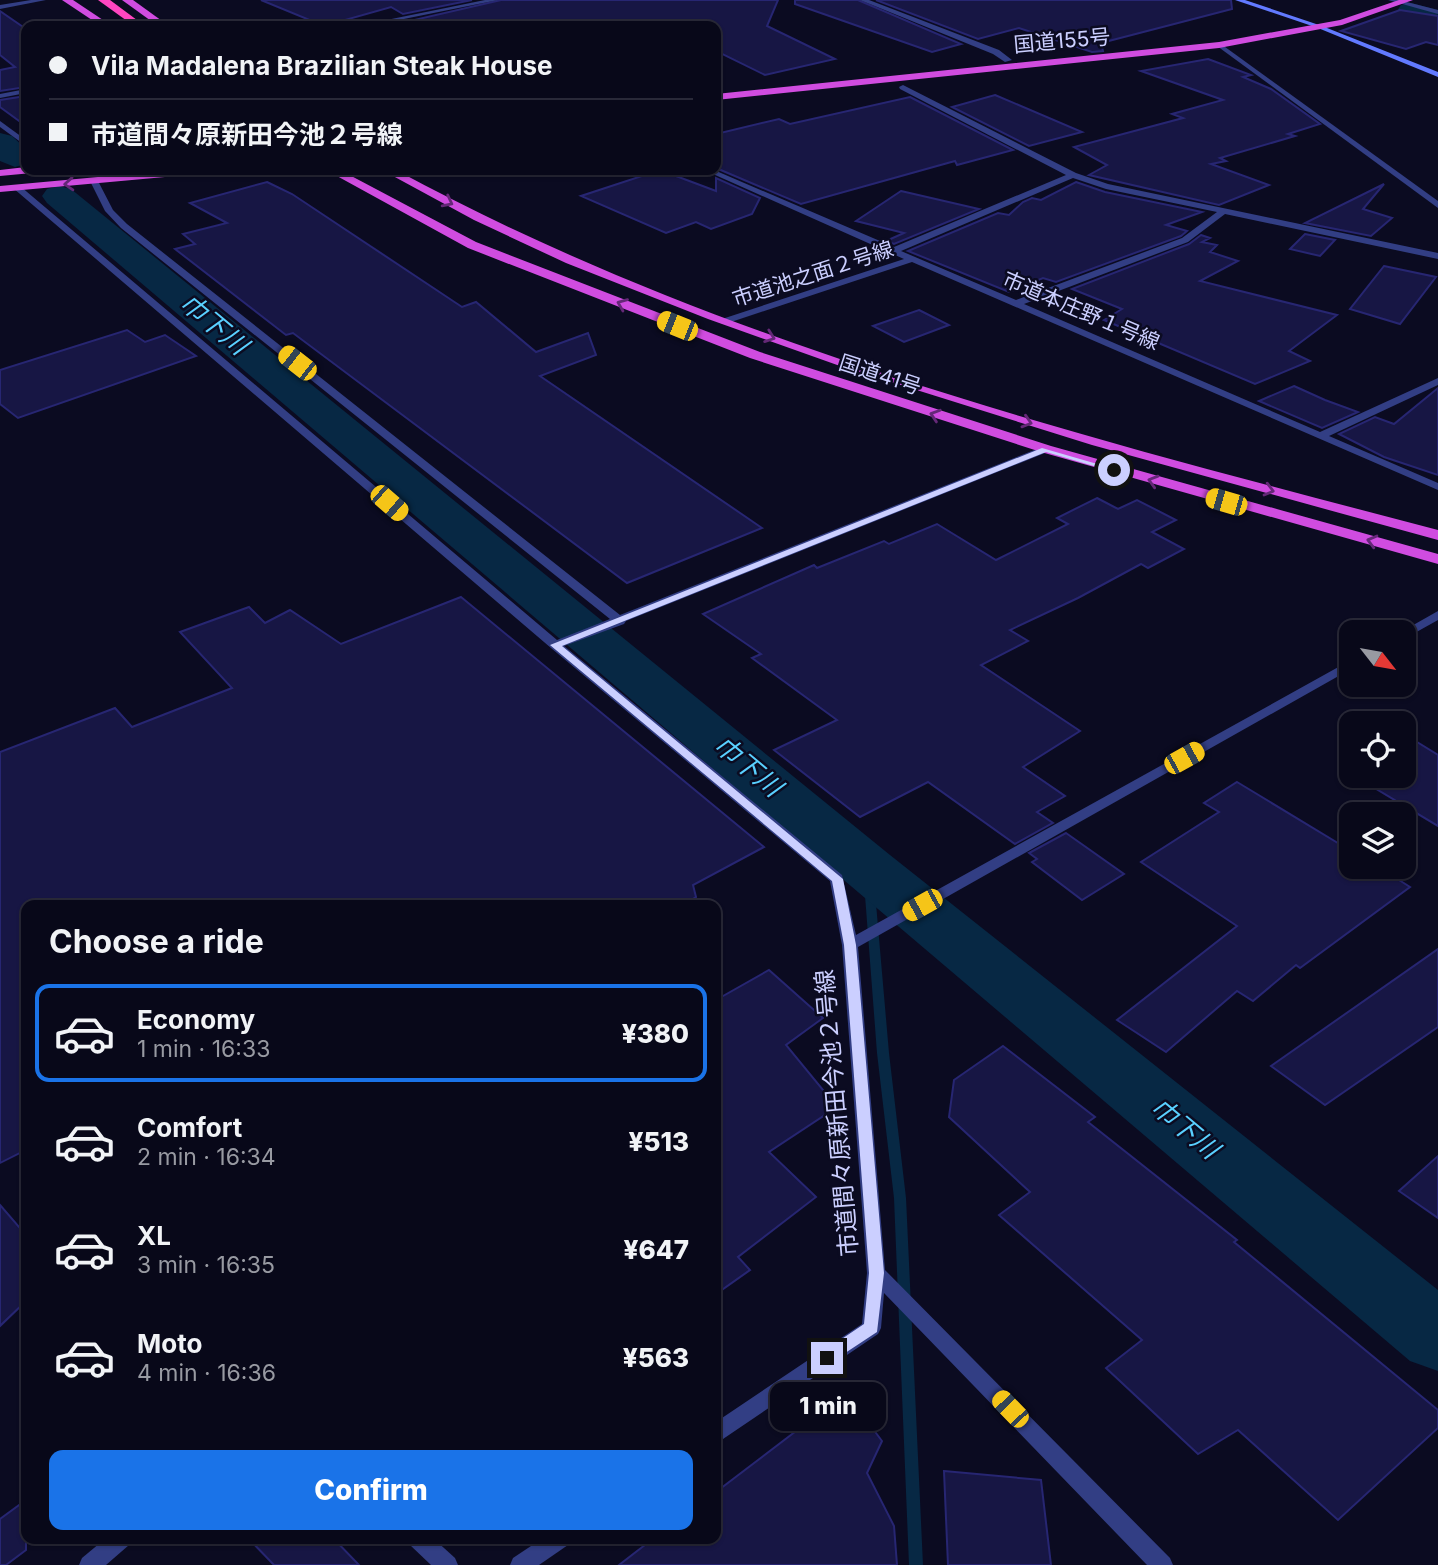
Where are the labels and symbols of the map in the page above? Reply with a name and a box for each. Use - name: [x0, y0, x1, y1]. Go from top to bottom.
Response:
- street label: 国道155号: [1013, 24, 1111, 57]
- one-way arrow: [63, 177, 74, 192]
- one-way arrow: [441, 194, 453, 208]
- street label: 市道池之面２号線: [729, 236, 897, 311]
- street label: 市道本庄野１号線: [999, 266, 1163, 355]
- water label: 巾下川: [174, 287, 256, 362]
- one-way arrow: [617, 298, 630, 312]
- car: [654, 308, 701, 344]
- one-way arrow: [764, 329, 776, 343]
- car: [274, 342, 321, 384]
- street label: 国道41号: [836, 350, 924, 400]
- one-way arrow: [929, 409, 941, 424]
- one-way arrow: [1021, 413, 1033, 428]
- route start: [1098, 454, 1130, 486]
- one-way arrow: [1147, 475, 1159, 489]
- car: [367, 481, 412, 525]
- one-way arrow: [1263, 482, 1275, 496]
- car: [1203, 486, 1250, 518]
- one-way arrow: [1366, 535, 1378, 550]
- north arrow: [1339, 620, 1416, 696]
- water label: 巾下川: [708, 729, 790, 804]
- car: [1161, 739, 1208, 777]
- car: [899, 886, 946, 924]
- street label: 市道間々原新田今池２号線: [810, 968, 863, 1258]
- water label: 巾下川: [1145, 1091, 1227, 1166]
- route end: [811, 1342, 843, 1374]
- callout: 1 min: [769, 1382, 885, 1432]
- car: [988, 1387, 1033, 1431]

